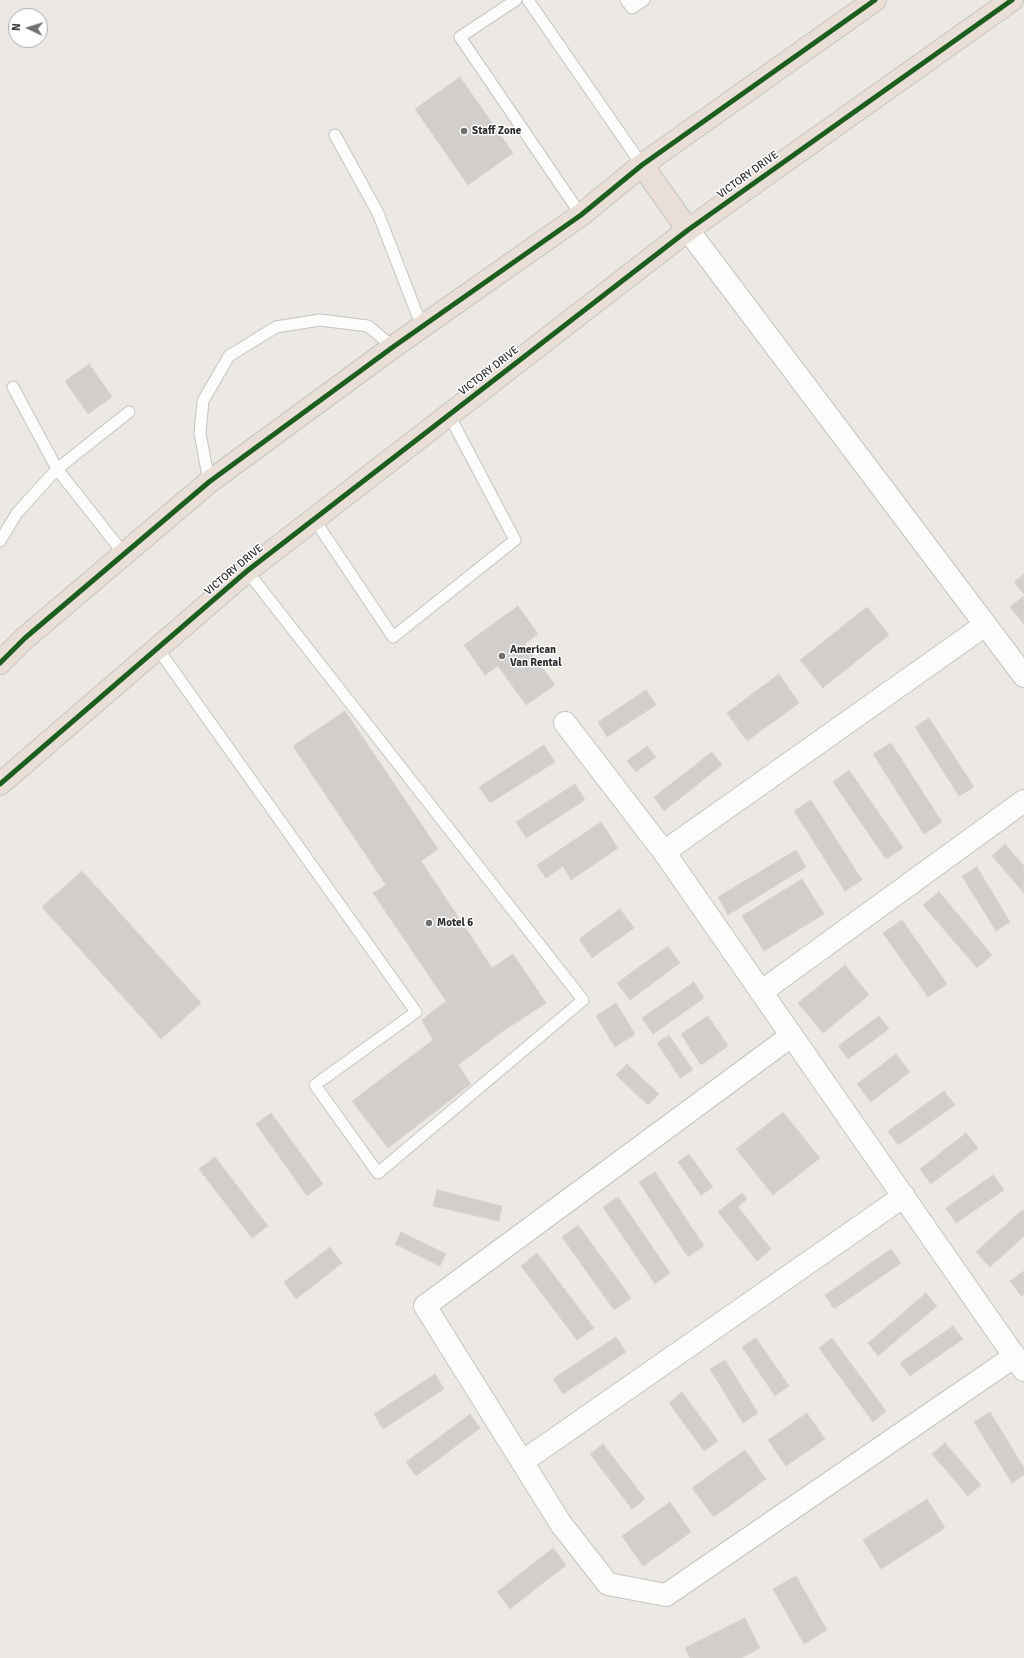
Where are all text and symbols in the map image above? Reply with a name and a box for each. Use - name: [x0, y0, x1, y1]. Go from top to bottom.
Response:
- north arrow: [8, 8, 48, 48]
- text: N: [10, 23, 23, 31]
- place label: Staff Zone: [472, 124, 521, 138]
- marker: Staff Zone: [459, 126, 469, 136]
- street label: VICTORY DRIVE: [715, 148, 781, 202]
- street label: VICTORY DRIVE: [456, 344, 522, 398]
- street label: VICTORY DRIVE: [202, 542, 266, 598]
- place label: American Van Rental: [510, 643, 562, 669]
- marker: American Van Rental: [497, 651, 507, 661]
- place label: Motel 6: [437, 916, 473, 930]
- marker: Motel 6: [424, 918, 434, 928]

